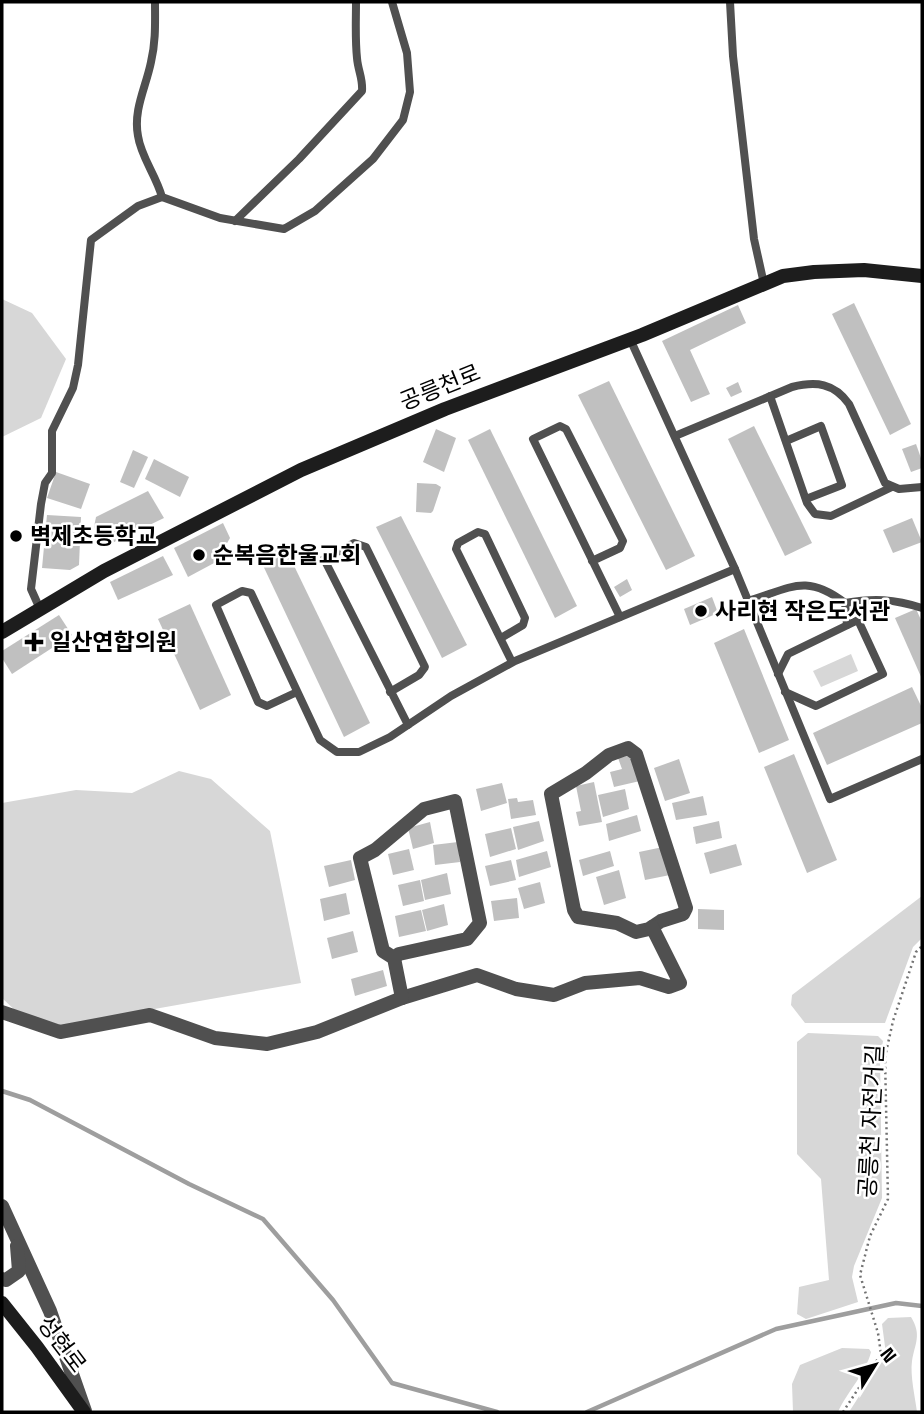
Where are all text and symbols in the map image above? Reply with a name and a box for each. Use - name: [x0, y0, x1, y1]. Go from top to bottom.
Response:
- street label: 공릉천로: [395, 357, 485, 417]
- place label: 벽제초등학교: [30, 521, 157, 551]
- marker: 벽제초등학교: [8, 528, 24, 544]
- place label: 순복음한울교회: [213, 540, 361, 570]
- marker: 순복음한울교회: [191, 547, 207, 563]
- place label: 사리현 작은도서관: [715, 596, 890, 626]
- marker: 사리현 작은도서관: [693, 603, 709, 619]
- place label: 일산연합의원: [50, 627, 177, 657]
- marker: 일산연합의원: [24, 632, 44, 652]
- street label: 공릉천 자전거길: [852, 1043, 890, 1199]
- street label: 성현로: [31, 1310, 93, 1378]
- north arrow: [840, 1330, 910, 1400]
- text: N: [874, 1342, 902, 1368]

